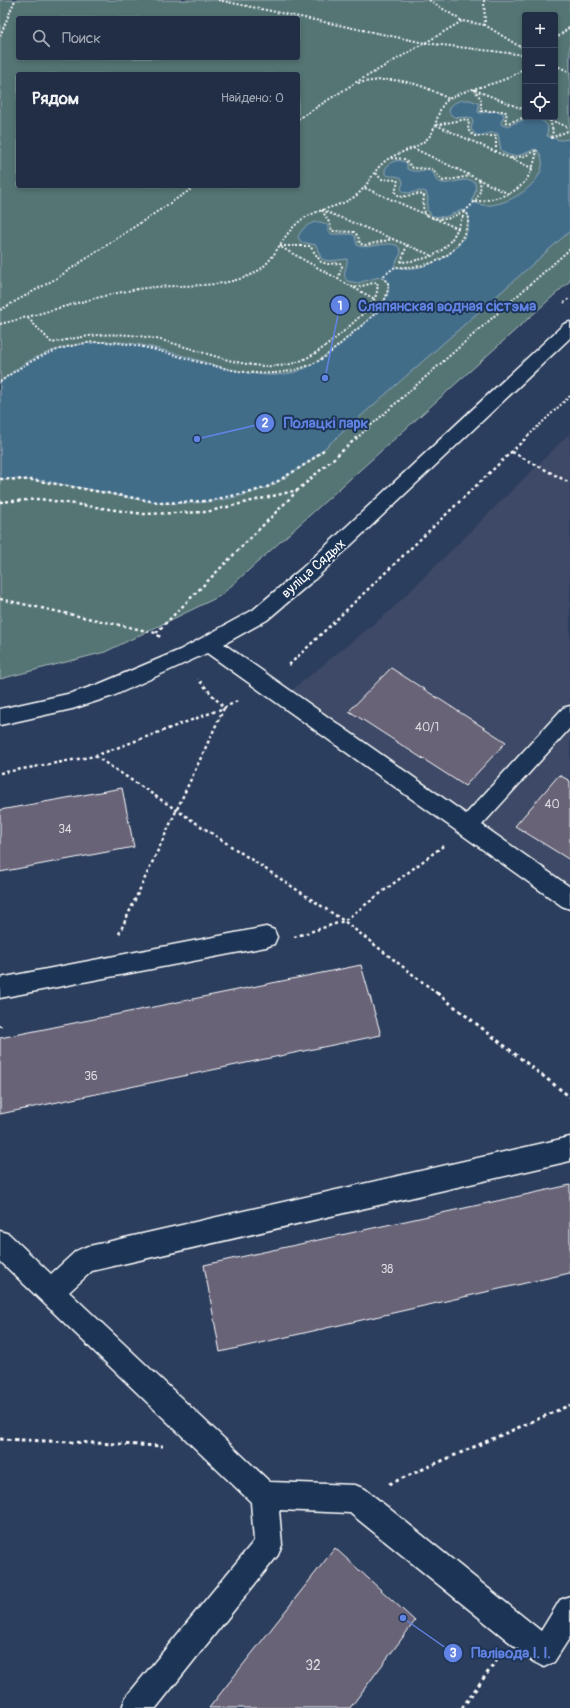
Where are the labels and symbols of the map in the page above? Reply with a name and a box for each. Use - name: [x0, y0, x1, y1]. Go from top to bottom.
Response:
- callout: Сляпянская водная сістэма: [330, 292, 544, 319]
- text: Сляпянская водная сістэма: [358, 297, 536, 316]
- text: 1: [338, 299, 342, 314]
- callout: Полацкі парк: [255, 409, 376, 436]
- text: Полацкі парк: [284, 414, 368, 433]
- text: 2: [262, 416, 269, 431]
- street label: вуліца Сядых: [278, 535, 349, 602]
- house number: 40/1: [415, 720, 439, 735]
- house number: 40: [544, 797, 560, 812]
- house number: 34: [58, 822, 72, 837]
- house number: 36: [84, 1069, 98, 1084]
- house number: 38: [381, 1262, 393, 1277]
- callout: Палівода І. І.: [443, 1639, 559, 1666]
- text: Палівода І. І.: [471, 1644, 551, 1663]
- text: 3: [450, 1646, 457, 1661]
- house number: 32: [305, 1657, 321, 1674]

